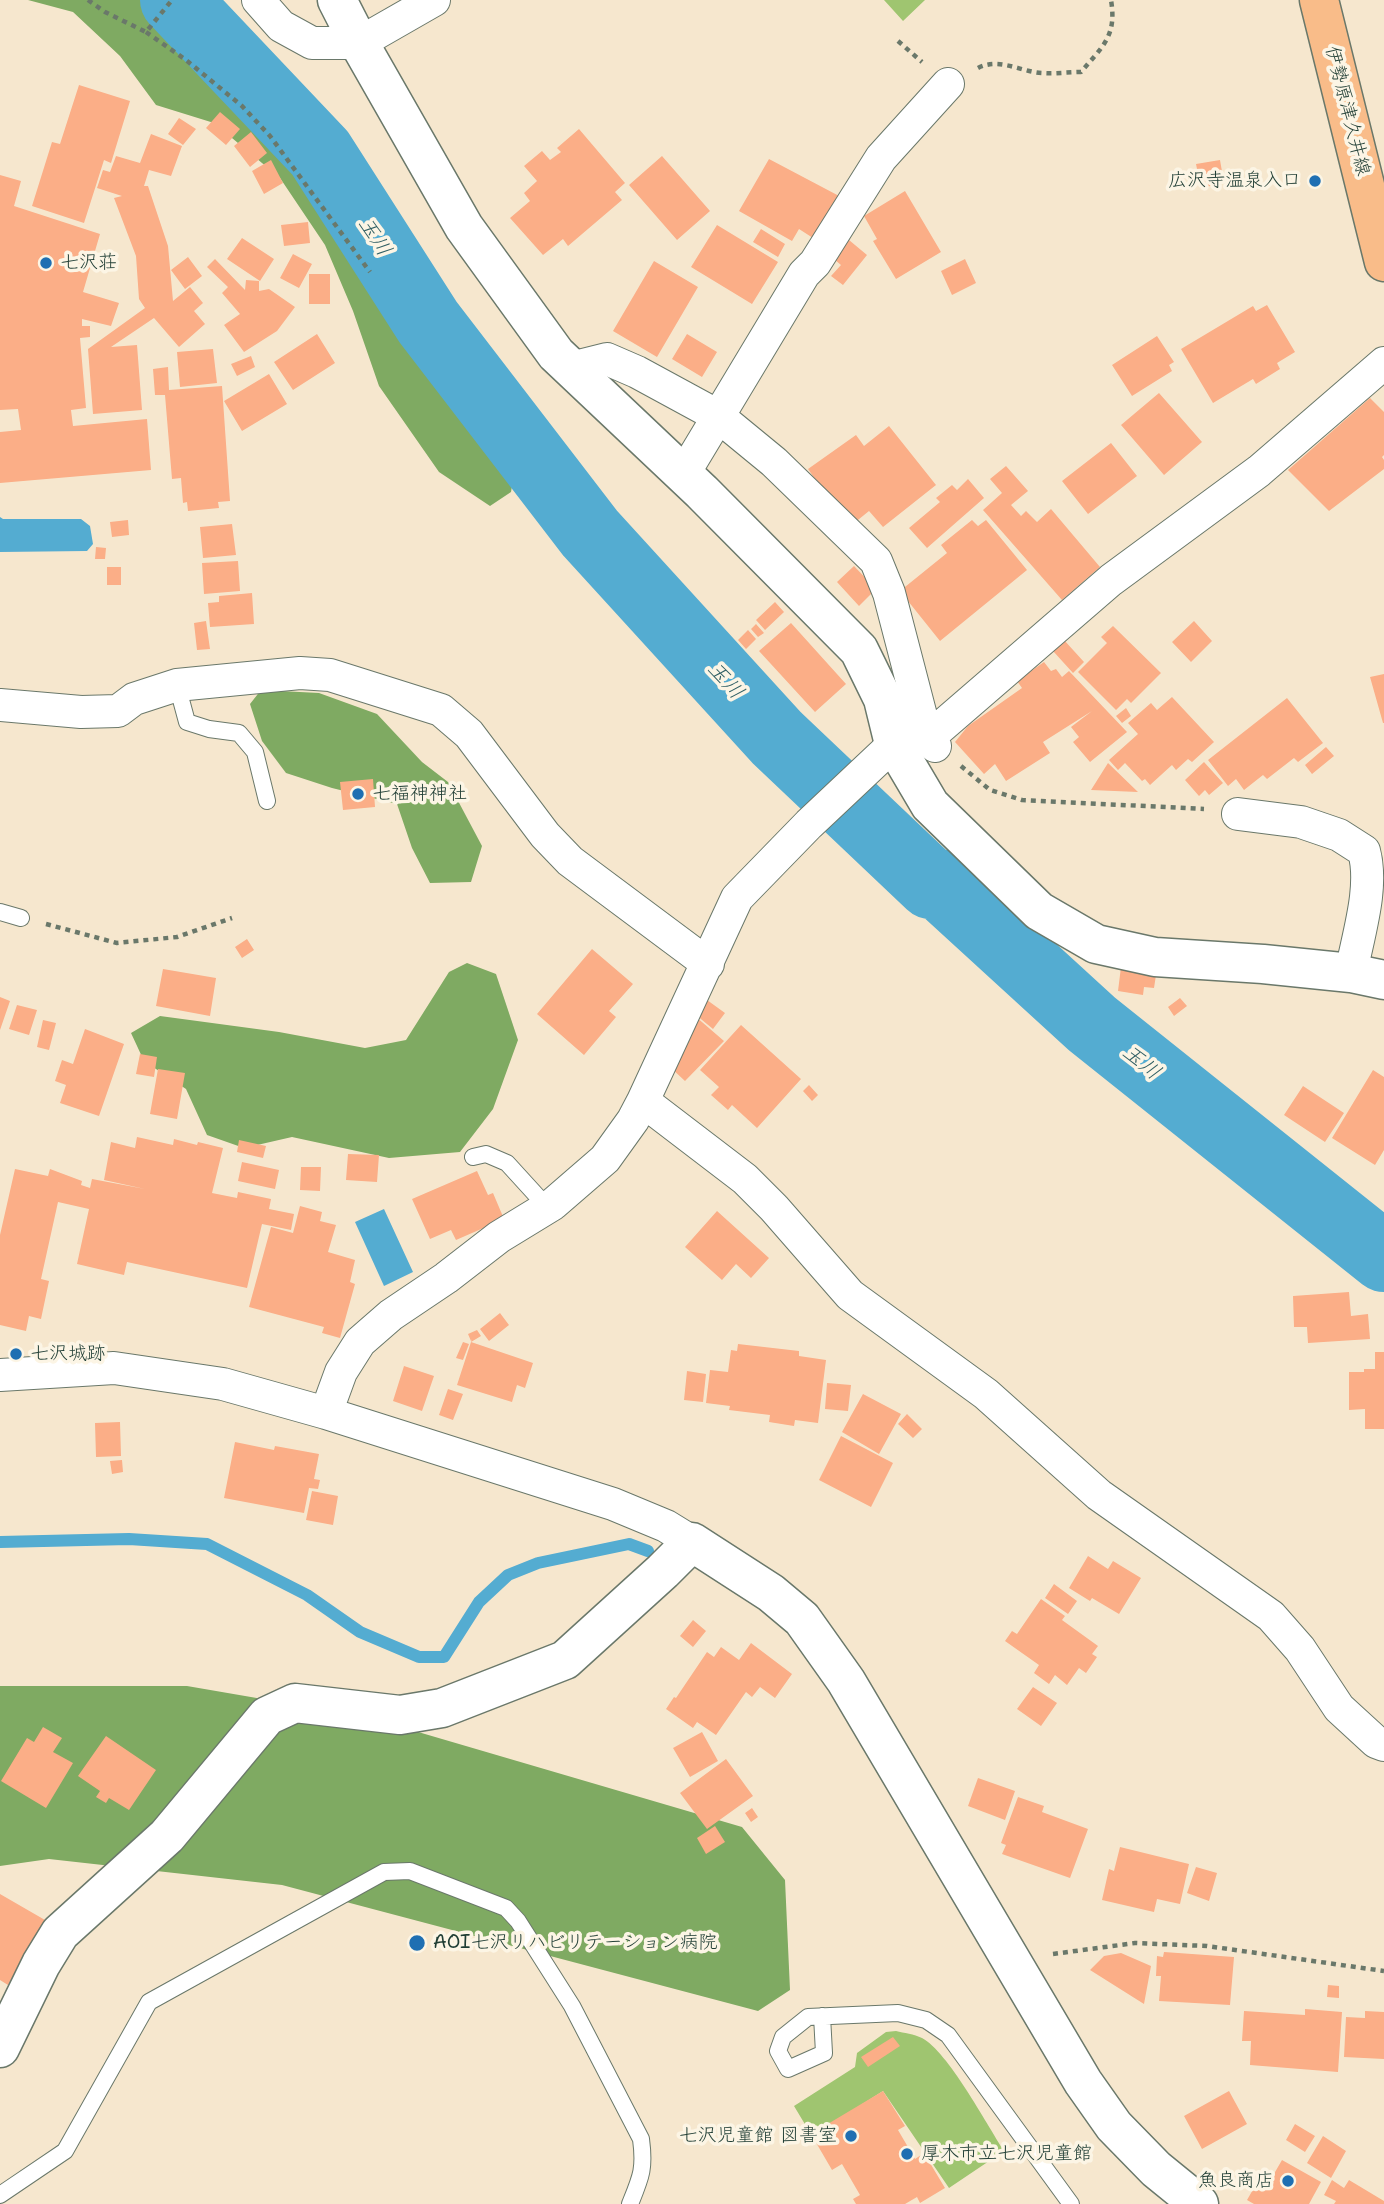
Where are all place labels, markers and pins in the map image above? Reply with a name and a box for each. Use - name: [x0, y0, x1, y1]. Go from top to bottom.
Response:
- place label: 広沢寺温泉入口: [1168, 170, 1301, 192]
- marker: 広沢寺温泉入口: [1307, 173, 1323, 189]
- place label: 七沢荘: [60, 252, 117, 274]
- marker: 七沢荘: [38, 255, 54, 271]
- place label: 七福神神社: [372, 783, 467, 805]
- marker: 七福神神社: [350, 786, 366, 802]
- place label: 七沢城跡: [30, 1343, 106, 1365]
- marker: 七沢城跡: [8, 1346, 24, 1362]
- place label: AOI七沢リハビリテーション病院: [433, 1932, 717, 1954]
- marker: AOI七沢リハビリテーション病院: [407, 1933, 427, 1953]
- place label: 七沢児童館 図書室: [679, 2125, 837, 2147]
- marker: 七沢児童館 図書室: [843, 2128, 859, 2144]
- place label: 厚木市立七沢児童館: [921, 2143, 1092, 2165]
- marker: 厚木市立七沢児童館: [899, 2146, 915, 2162]
- place label: 魚良商店: [1198, 2170, 1274, 2192]
- marker: 魚良商店: [1280, 2173, 1296, 2189]

